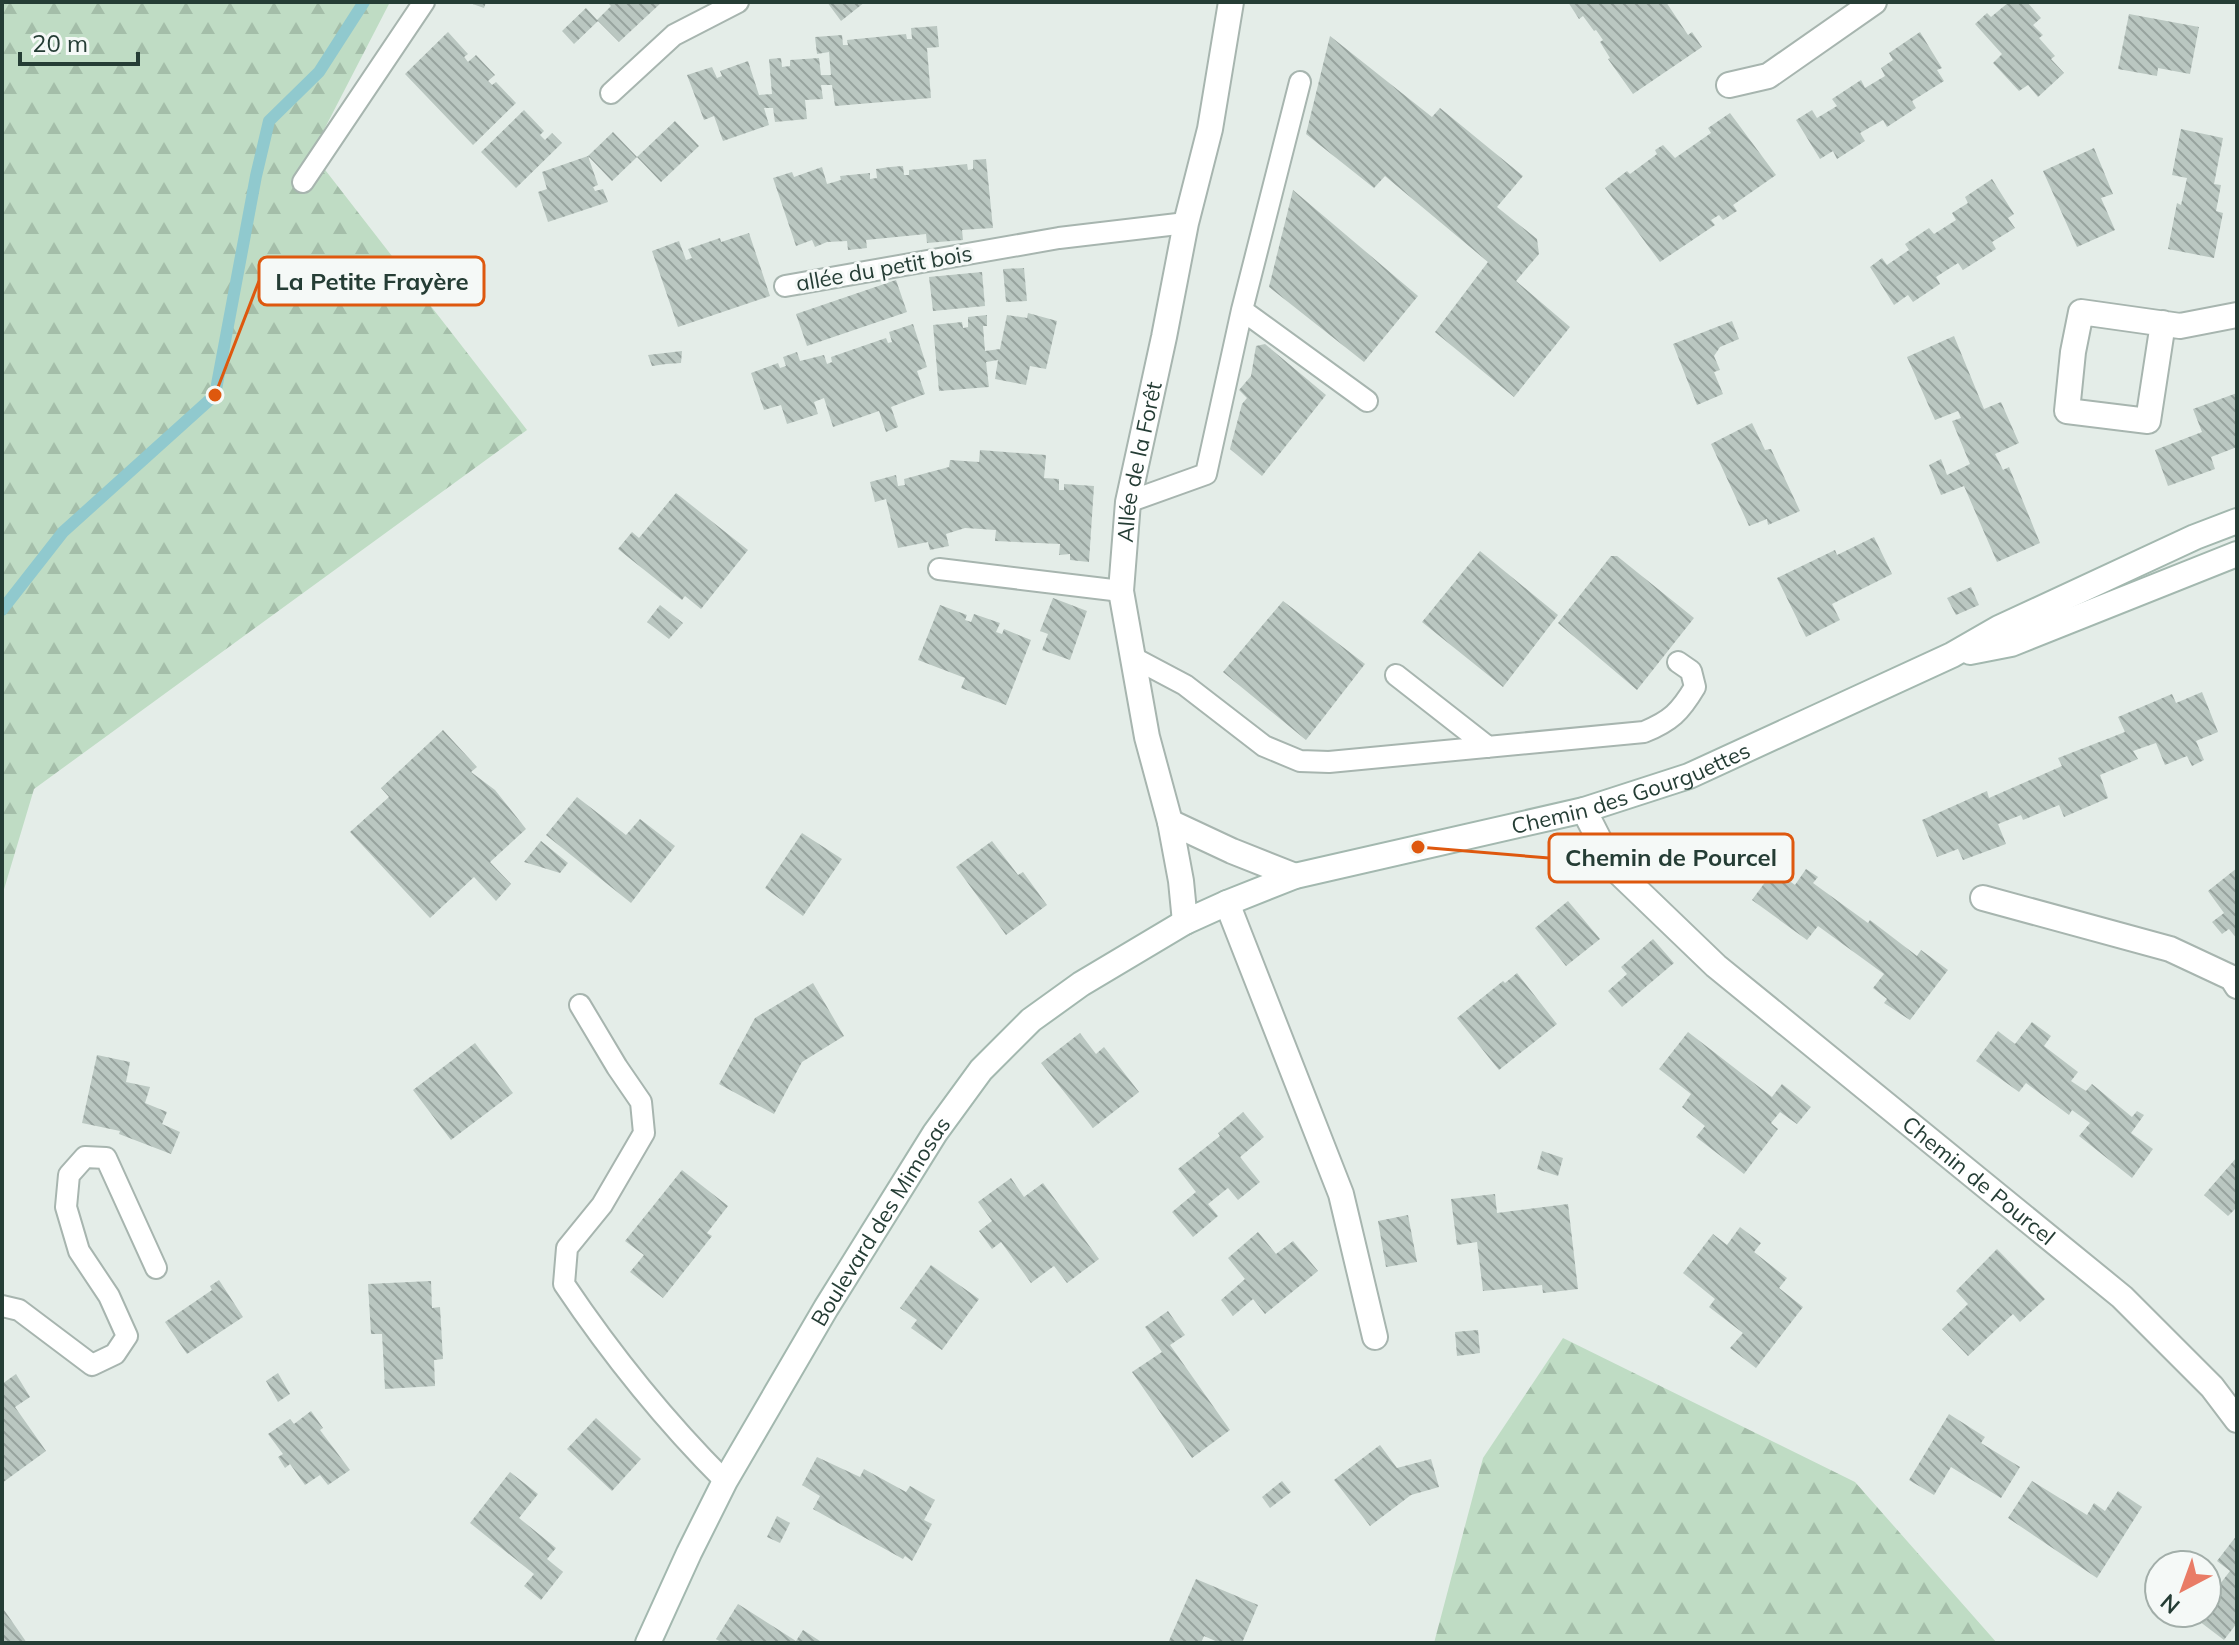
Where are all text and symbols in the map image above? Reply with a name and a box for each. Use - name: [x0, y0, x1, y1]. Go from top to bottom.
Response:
- scale bar: [20, 16, 138, 66]
- text: 20 m: [32, 28, 88, 58]
- street label: allée du petit bois: [794, 239, 974, 297]
- callout: La Petite Frayère: [259, 257, 484, 305]
- text: La Petite Frayère: [275, 266, 469, 296]
- street label: Allée de la Forêt: [1111, 379, 1168, 544]
- street label: Chemin des Gourguettes: [1509, 736, 1755, 840]
- callout: Chemin de Pourcel: [1549, 834, 1793, 882]
- text: Chemin de Pourcel: [1565, 842, 1777, 872]
- street label: Chemin de Pourcel: [1897, 1110, 2061, 1251]
- street label: Boulevard des Mimosas: [805, 1111, 956, 1331]
- north arrow: [2143, 1549, 2223, 1629]
- text: N: [2154, 1588, 2185, 1620]

